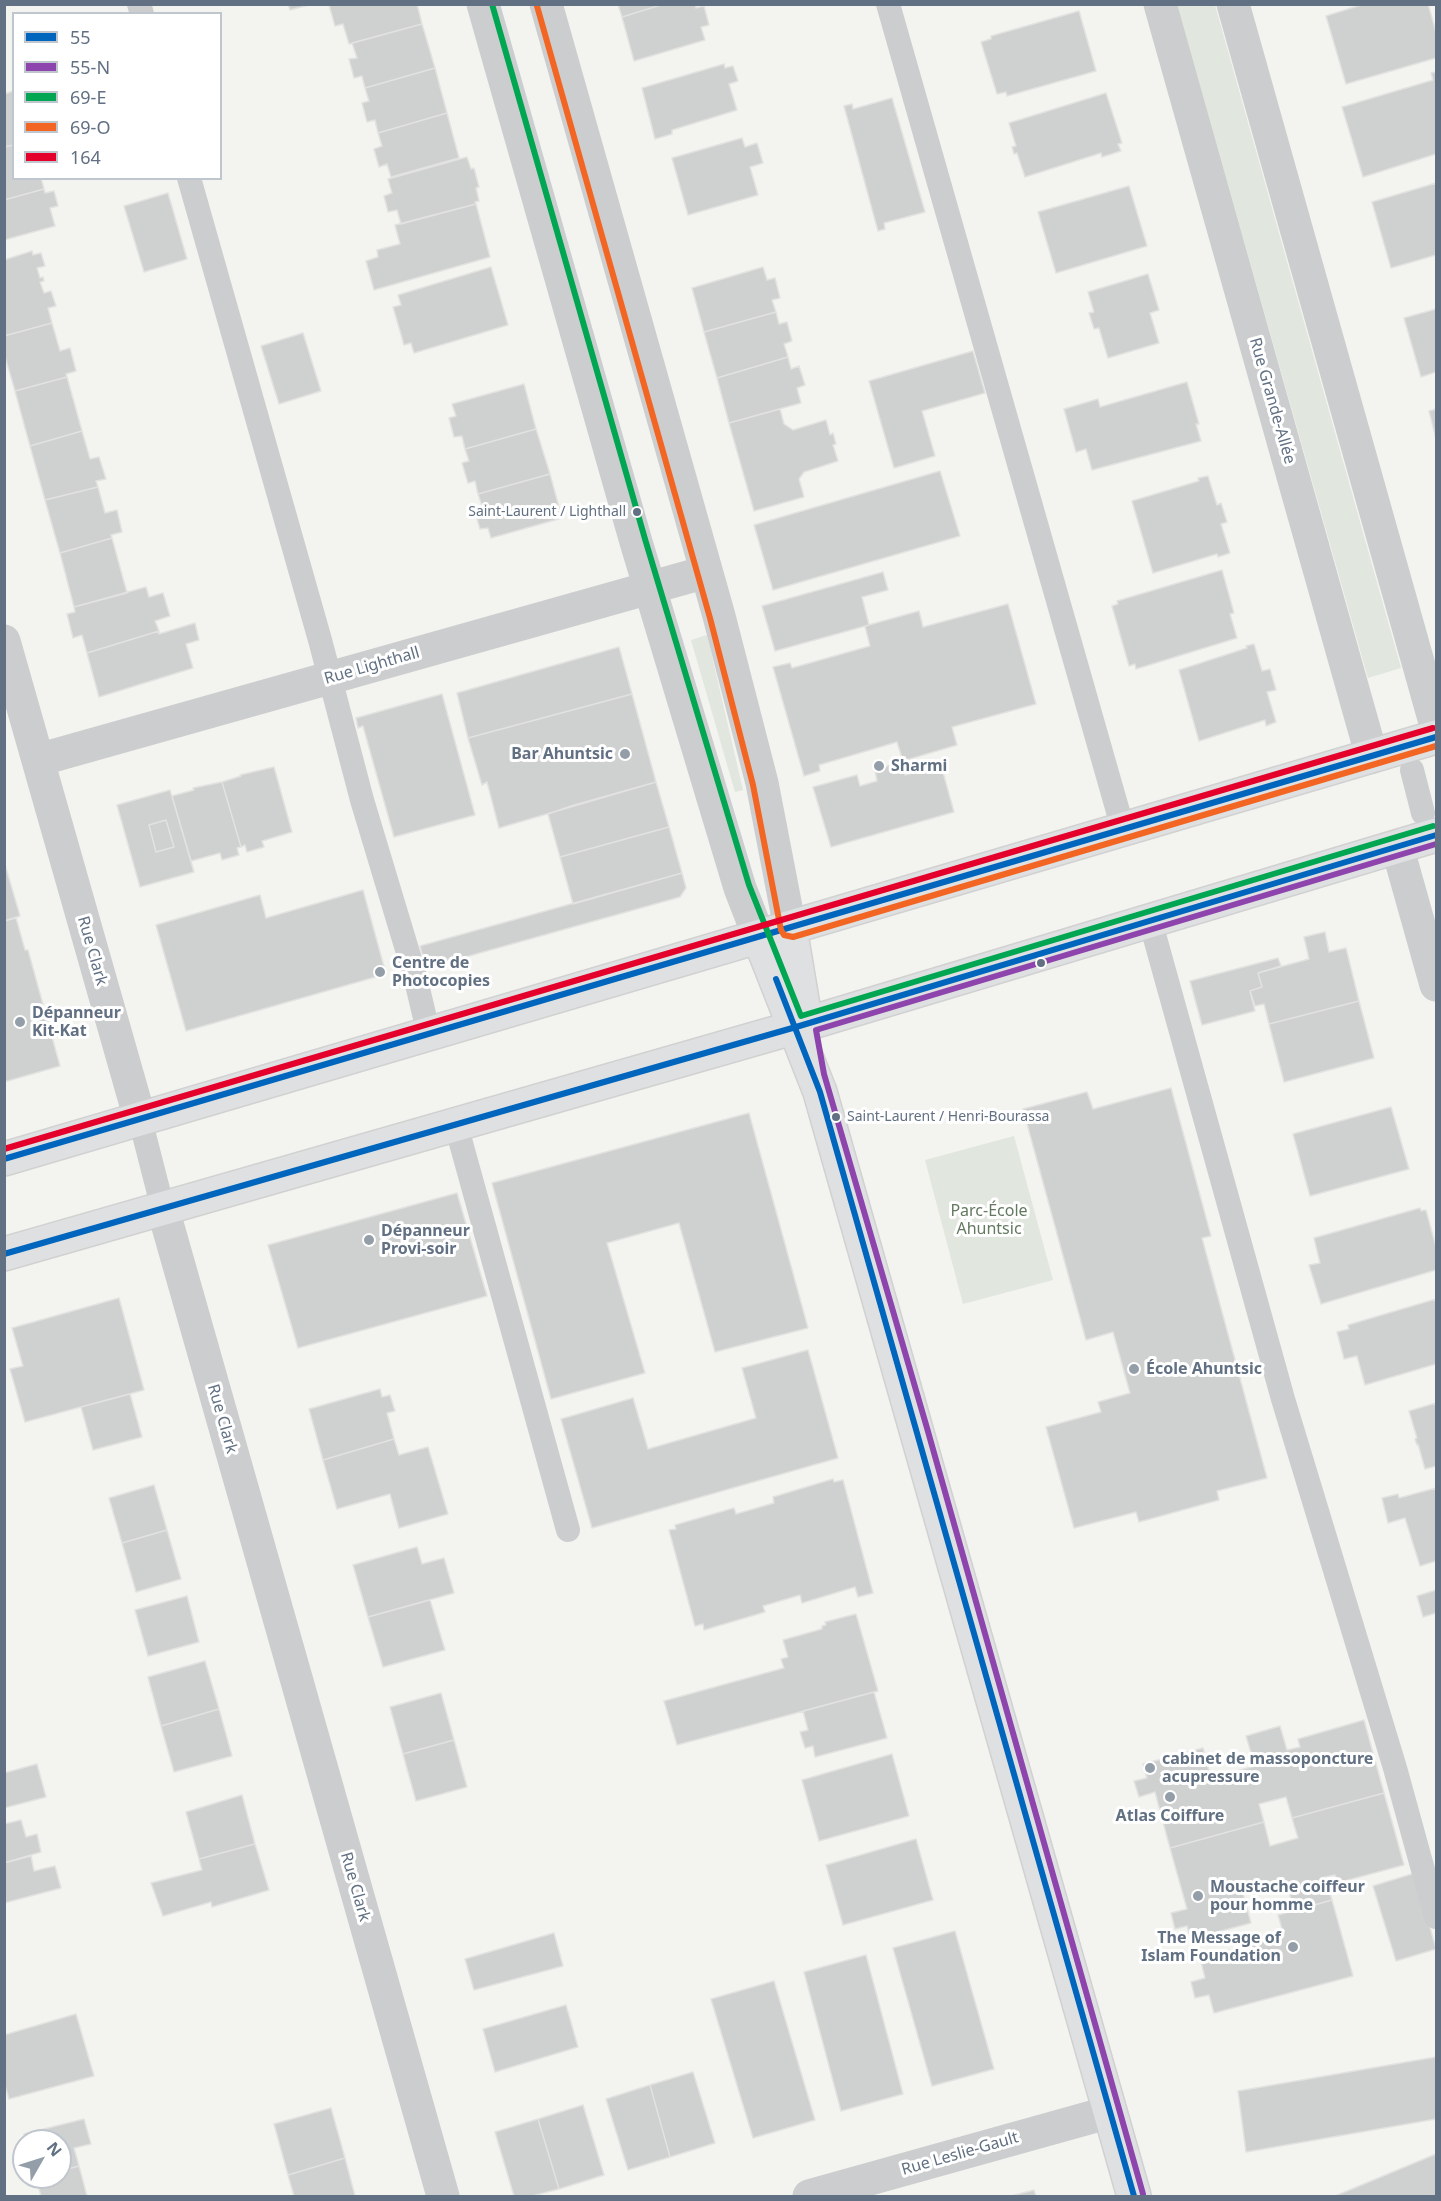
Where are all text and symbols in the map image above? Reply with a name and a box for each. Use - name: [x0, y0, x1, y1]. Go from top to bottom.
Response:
- legend: [12, 12, 222, 180]
- text: 55: [70, 25, 91, 49]
- text: 55-N: [70, 55, 110, 79]
- text: 69-E: [70, 85, 106, 109]
- text: 69-O: [70, 115, 110, 139]
- text: 164: [70, 145, 101, 169]
- street label: Rue Grande-Allée: [1245, 336, 1299, 466]
- place label: Saint-Laurent / Lighthall: [468, 504, 626, 520]
- marker: Saint-Laurent / Lighthall: [631, 506, 643, 518]
- street label: Rue Lighthall: [322, 643, 422, 689]
- place label: Bar Ahuntsic: [511, 744, 613, 764]
- marker: Bar Ahuntsic: [618, 747, 632, 761]
- place label: Sharmi: [891, 756, 947, 776]
- marker: Sharmi: [872, 759, 886, 773]
- street label: Rue Clark: [73, 914, 111, 988]
- place label: Centre de Photocopies: [392, 953, 490, 991]
- unlabelled marker: [1035, 957, 1047, 969]
- marker: Centre de Photocopies: [373, 965, 387, 979]
- place label: Dépanneur Kit-Kat: [32, 1003, 121, 1041]
- marker: Dépanneur Kit-Kat: [13, 1015, 27, 1029]
- place label: Saint-Laurent / Henri-Bourassa: [847, 1109, 1049, 1125]
- marker: Saint-Laurent / Henri-Bourassa: [830, 1111, 842, 1123]
- park label: Parc-École Ahuntsic: [950, 1201, 1028, 1239]
- place label: Dépanneur Provi-soir: [381, 1221, 470, 1259]
- marker: Dépanneur Provi-soir: [362, 1233, 376, 1247]
- place label: École Ahuntsic: [1146, 1359, 1262, 1379]
- marker: École Ahuntsic: [1127, 1362, 1141, 1376]
- street label: Rue Clark: [203, 1382, 241, 1456]
- place label: cabinet de massoponcture acupressure: [1162, 1749, 1373, 1787]
- marker: cabinet de massoponcture acupressure: [1143, 1761, 1157, 1775]
- marker: Atlas Coiffure: [1163, 1790, 1177, 1804]
- place label: Atlas Coiffure: [1116, 1806, 1224, 1826]
- street label: Rue Clark: [336, 1850, 374, 1924]
- place label: Moustache coiffeur pour homme: [1210, 1877, 1365, 1915]
- marker: Moustache coiffeur pour homme: [1191, 1889, 1205, 1903]
- place label: The Message of Islam Foundation: [1141, 1928, 1281, 1966]
- marker: The Message of Islam Foundation: [1286, 1940, 1300, 1954]
- street label: Rue Leslie-Gault: [899, 2128, 1021, 2180]
- north arrow: [12, 2129, 72, 2189]
- text: N: [42, 2137, 67, 2161]

